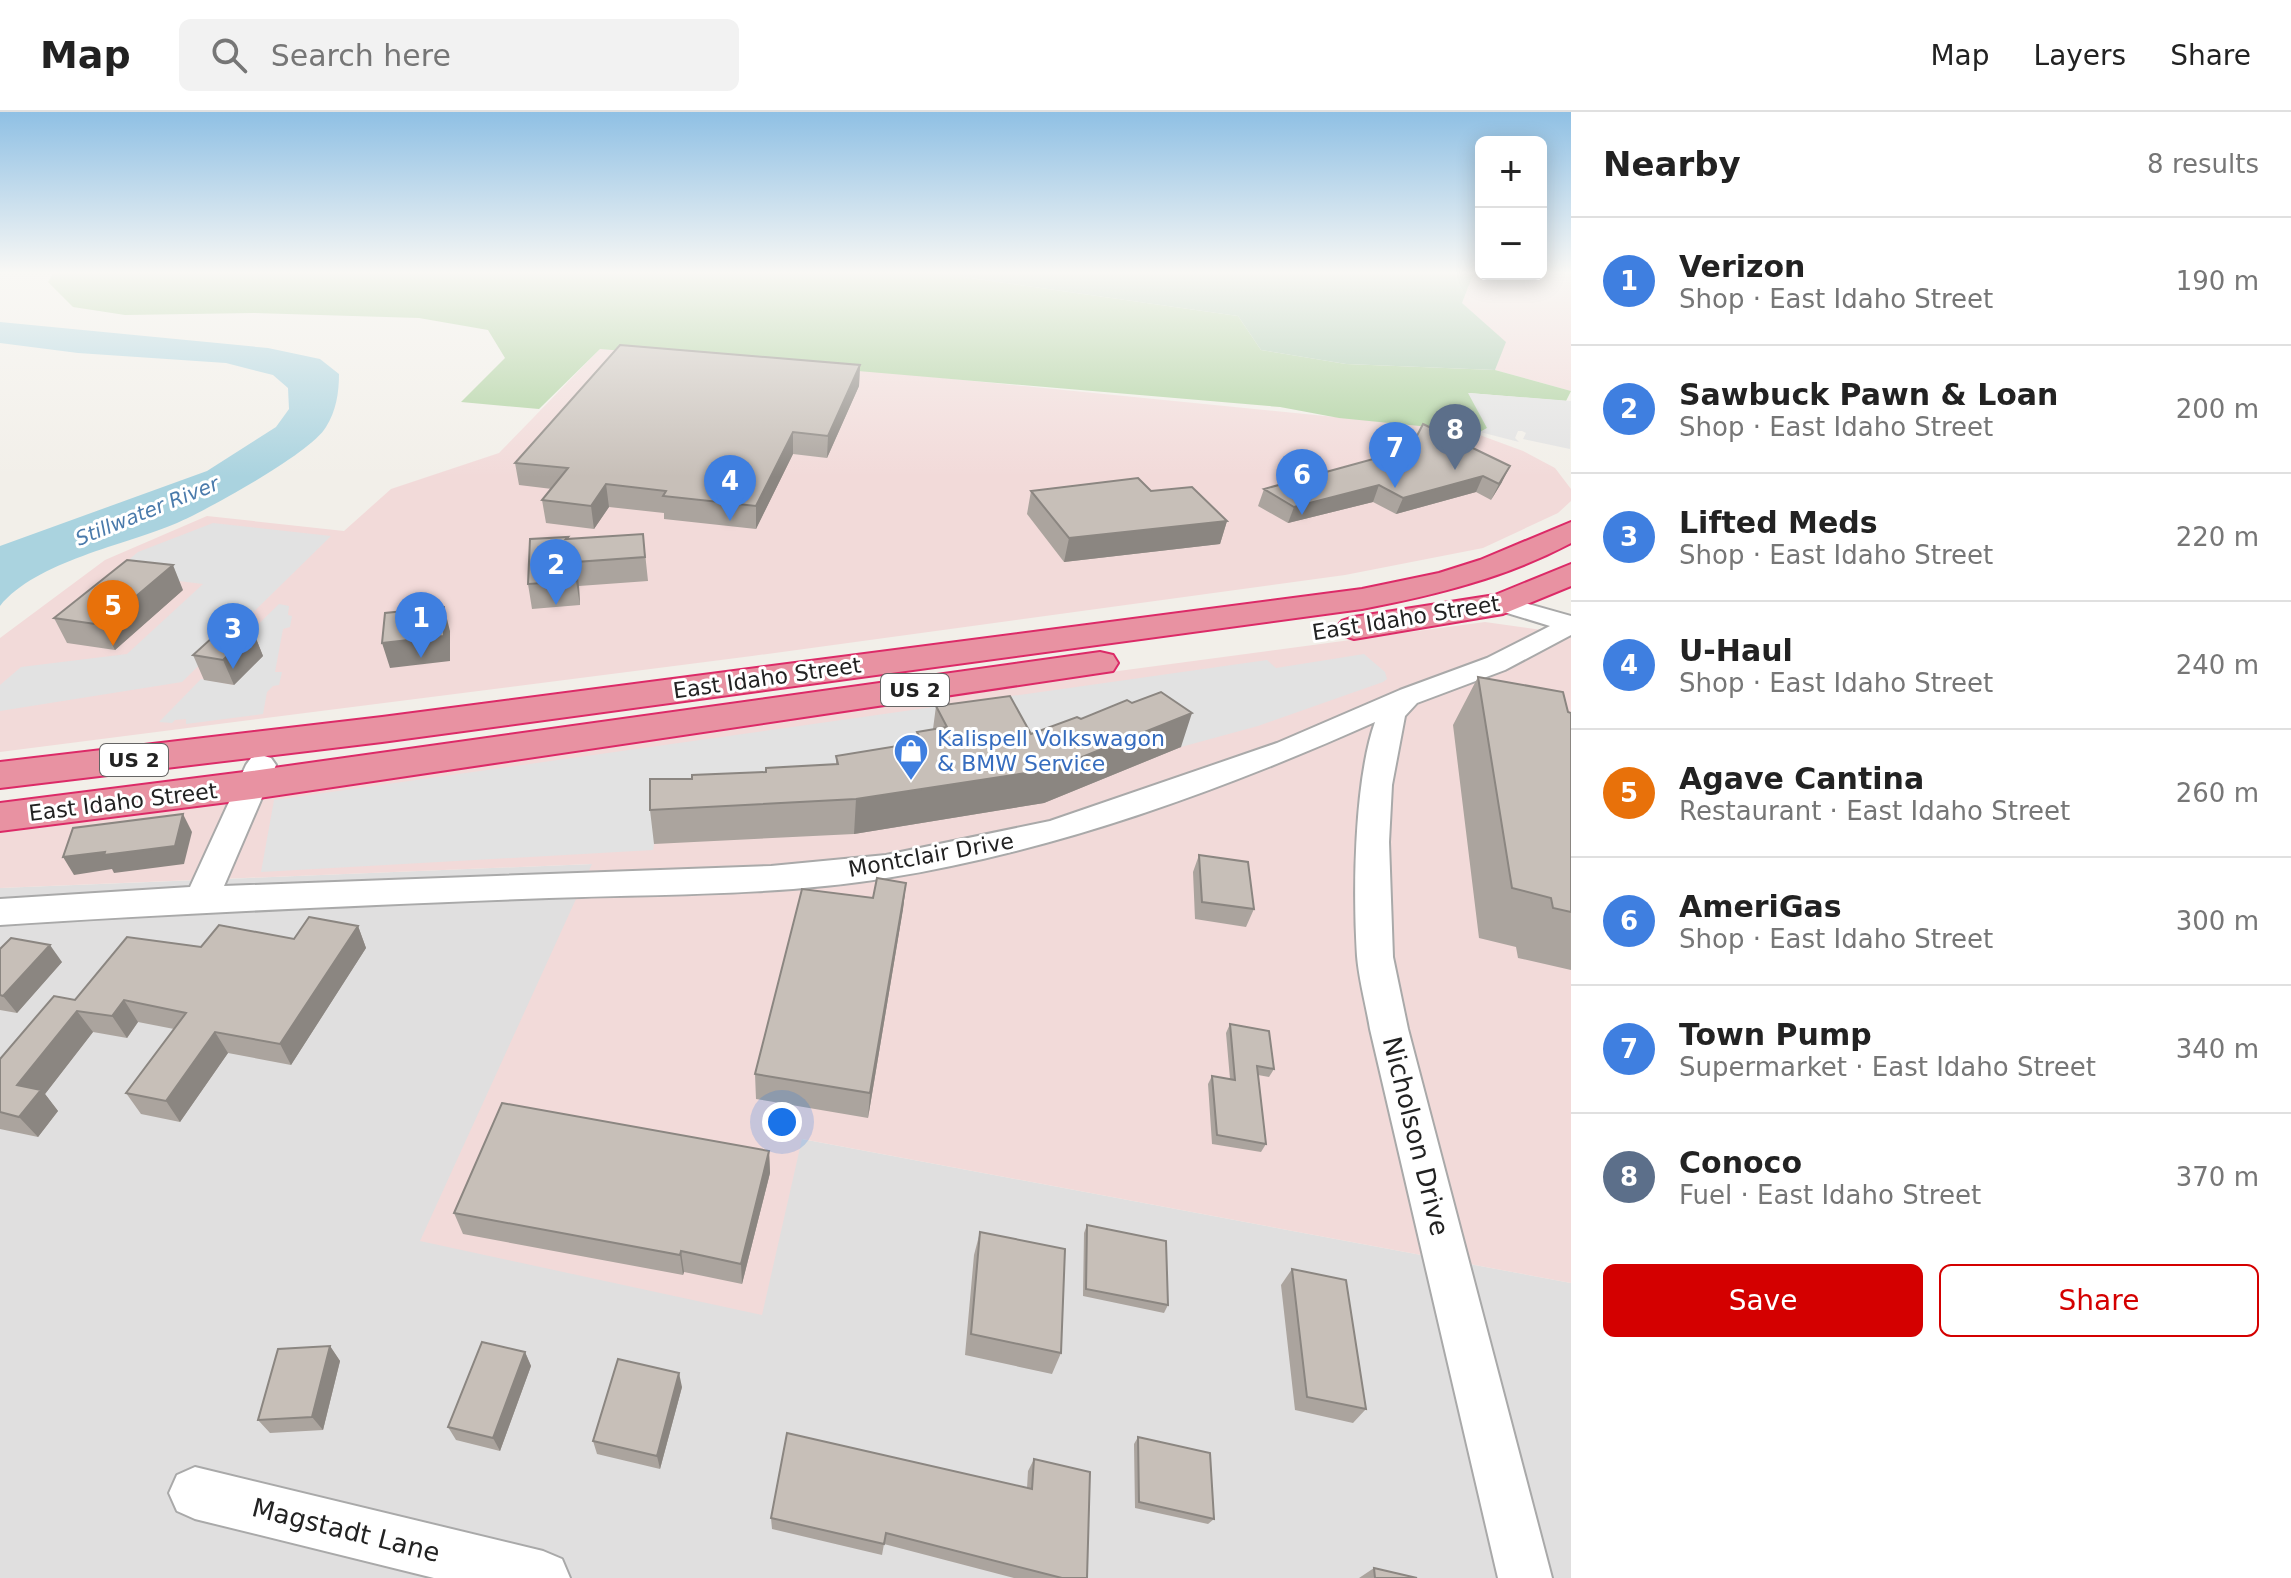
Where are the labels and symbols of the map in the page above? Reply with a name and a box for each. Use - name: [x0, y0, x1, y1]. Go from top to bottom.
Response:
- pin: 8: [1429, 404, 1481, 470]
- pin: 7: [1369, 422, 1421, 488]
- pin: 6: [1276, 449, 1328, 515]
- pin: 4: [704, 455, 756, 521]
- water label: Stillwater River: [72, 471, 224, 551]
- pin: 2: [530, 539, 582, 605]
- pin: 5: [87, 580, 139, 646]
- street label: East Idaho Street: [1310, 591, 1502, 645]
- pin: 1: [395, 592, 447, 658]
- pin: 3: [207, 603, 259, 669]
- street label: East Idaho Street: [671, 652, 863, 704]
- road number: US 2: [881, 674, 949, 706]
- place label: Kalispell Volkswagon & BMW Service: [937, 726, 1165, 776]
- shop icon: Kalispell Volkswagon & BMW Service: [892, 732, 930, 782]
- road number: US 2: [100, 744, 168, 776]
- street label: East Idaho Street: [27, 778, 219, 826]
- street label: Montclair Drive: [846, 828, 1016, 882]
- street label: Nicholson Drive: [1377, 1033, 1455, 1239]
- your location: [762, 1102, 802, 1142]
- street label: Magstadt Lane: [249, 1492, 443, 1568]

